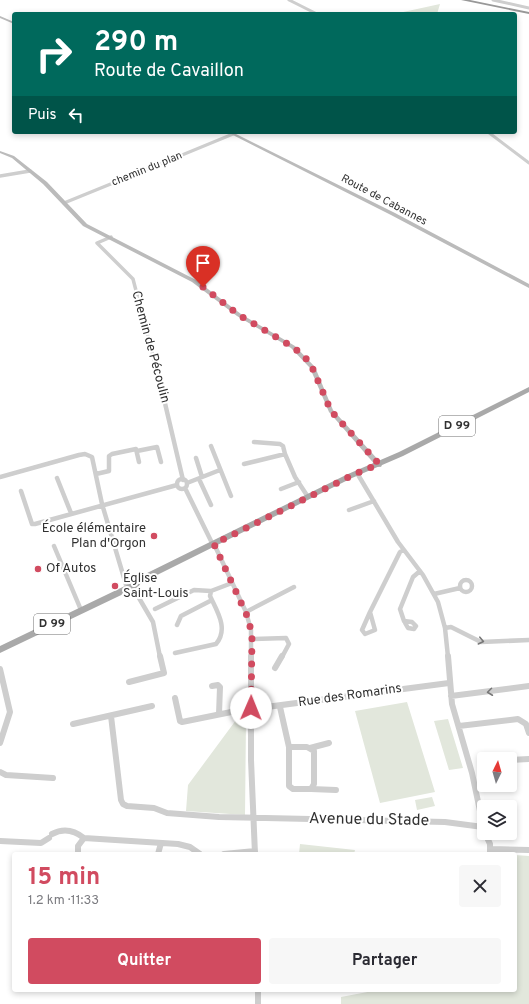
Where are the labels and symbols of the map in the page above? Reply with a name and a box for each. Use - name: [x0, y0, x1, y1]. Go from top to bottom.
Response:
- street label: chemin du plan: [110, 148, 184, 190]
- street label: Route de Cabannes: [339, 171, 429, 229]
- pin: [186, 246, 220, 287]
- street label: Chemin de Pécoulin: [127, 289, 173, 405]
- road number: D 99: [439, 416, 475, 436]
- place label: École élémentaire Plan d'Orgon: [42, 519, 146, 552]
- marker: École élémentaire Plan d'Orgon: [149, 531, 159, 541]
- place label: Of Autos: [46, 561, 96, 577]
- marker: Of Autos: [33, 564, 43, 574]
- place label: Église Saint-Louis: [123, 569, 189, 602]
- marker: Église Saint-Louis: [110, 581, 120, 591]
- road number: D 99: [34, 614, 70, 634]
- one-way arrow: [478, 636, 484, 644]
- street label: Rue des Romarins: [297, 681, 403, 711]
- position arrow: [230, 687, 272, 729]
- one-way arrow: [487, 687, 493, 696]
- north arrow: [477, 752, 517, 792]
- street label: Avenue du Stade: [309, 809, 429, 831]

